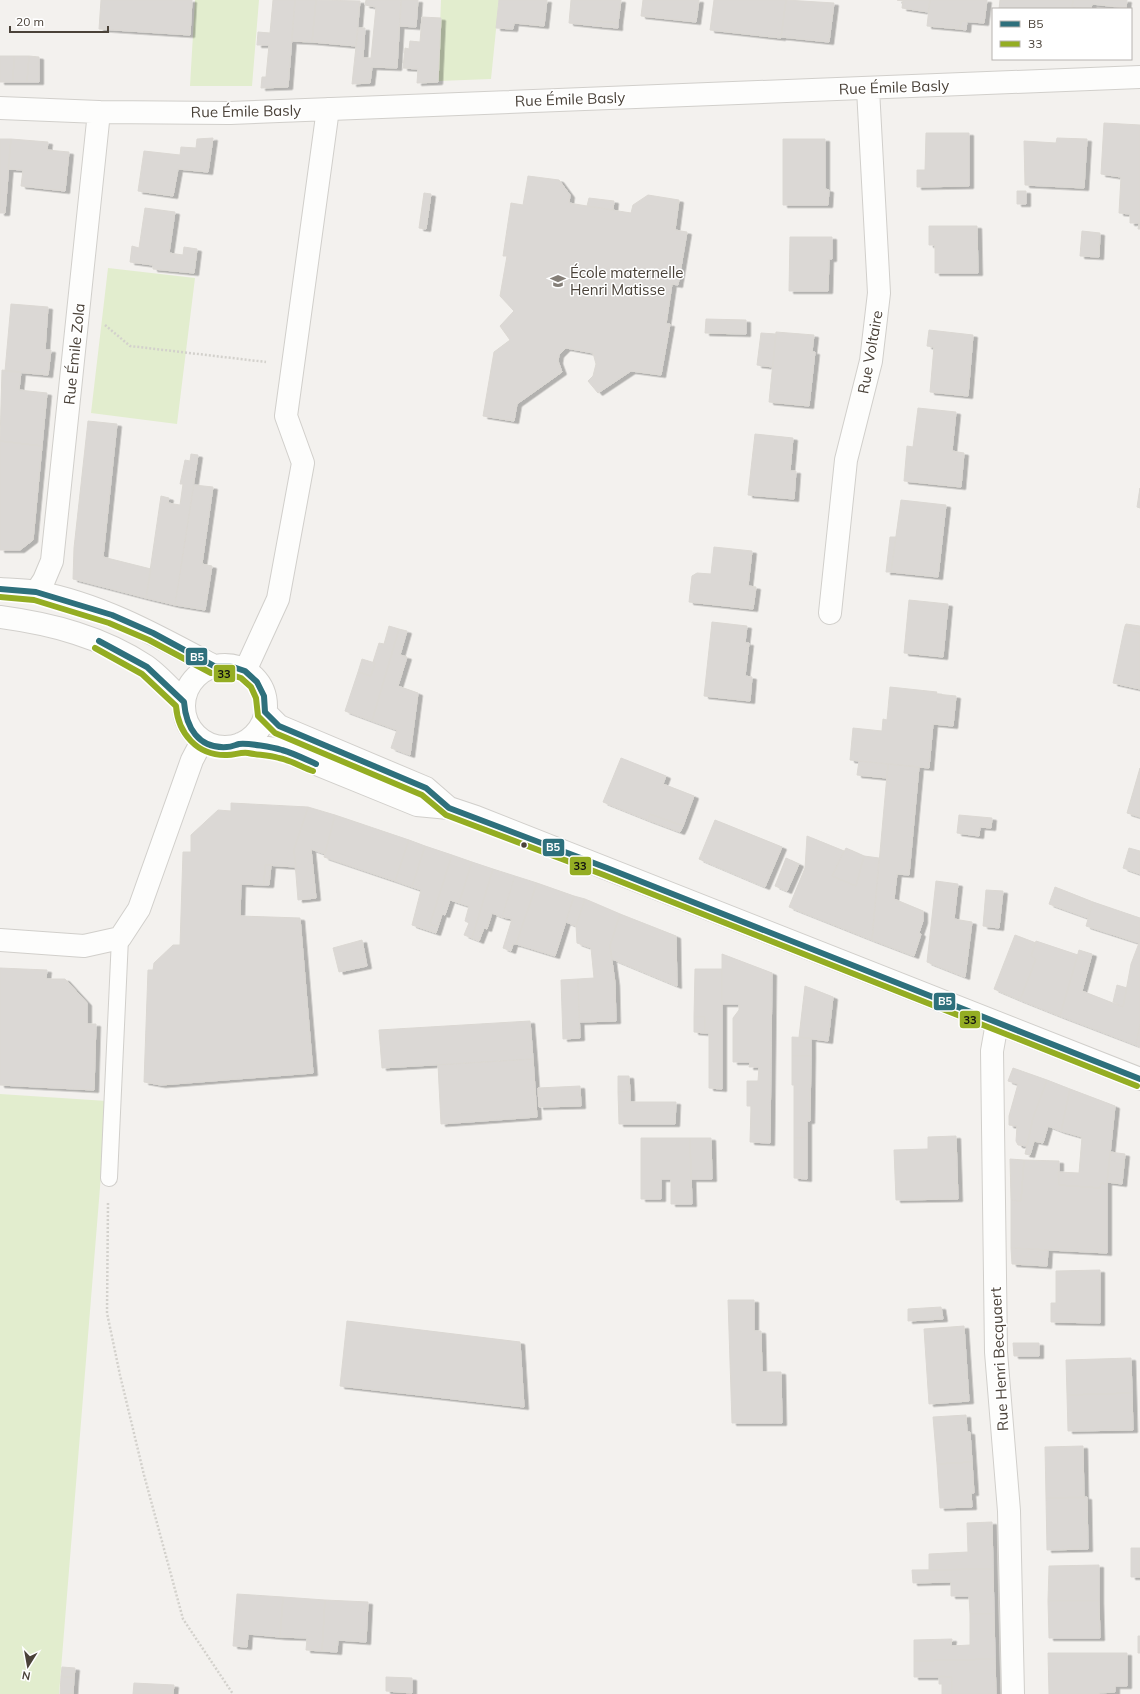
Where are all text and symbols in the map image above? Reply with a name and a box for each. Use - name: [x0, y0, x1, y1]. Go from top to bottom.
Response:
- scale bar: [10, 8, 108, 34]
- legend: [992, 8, 1132, 60]
- text: 20 m: [16, 14, 44, 29]
- text: B5: [1028, 16, 1043, 31]
- text: 33: [1028, 36, 1042, 51]
- street label: Rue Émile Basly: [838, 76, 950, 98]
- street label: Rue Émile Basly: [514, 88, 626, 110]
- street label: Rue Émile Basly: [191, 101, 301, 121]
- place label: École maternelle Henri Matisse: [570, 263, 683, 299]
- school or university icon: École maternelle Henri Matisse: [549, 272, 567, 290]
- street label: Rue Émile Zola: [59, 302, 89, 406]
- street label: Rue Voltaire: [853, 309, 887, 395]
- line badge: B5: [185, 647, 208, 666]
- text: B5: [190, 650, 204, 664]
- line badge: 33: [213, 664, 236, 683]
- text: 33: [217, 667, 231, 681]
- line badge: B5: [542, 838, 565, 857]
- unlabelled marker: [519, 840, 529, 850]
- text: B5: [546, 840, 560, 854]
- line badge: 33: [569, 856, 592, 876]
- text: 33: [573, 859, 587, 873]
- line badge: B5: [933, 992, 956, 1011]
- text: B5: [938, 994, 952, 1008]
- line badge: 33: [959, 1010, 981, 1029]
- text: 33: [963, 1013, 977, 1027]
- street label: Rue Henri Becquaert: [986, 1287, 1012, 1431]
- north arrow: [8, 1646, 48, 1686]
- text: N: [21, 1668, 32, 1683]

